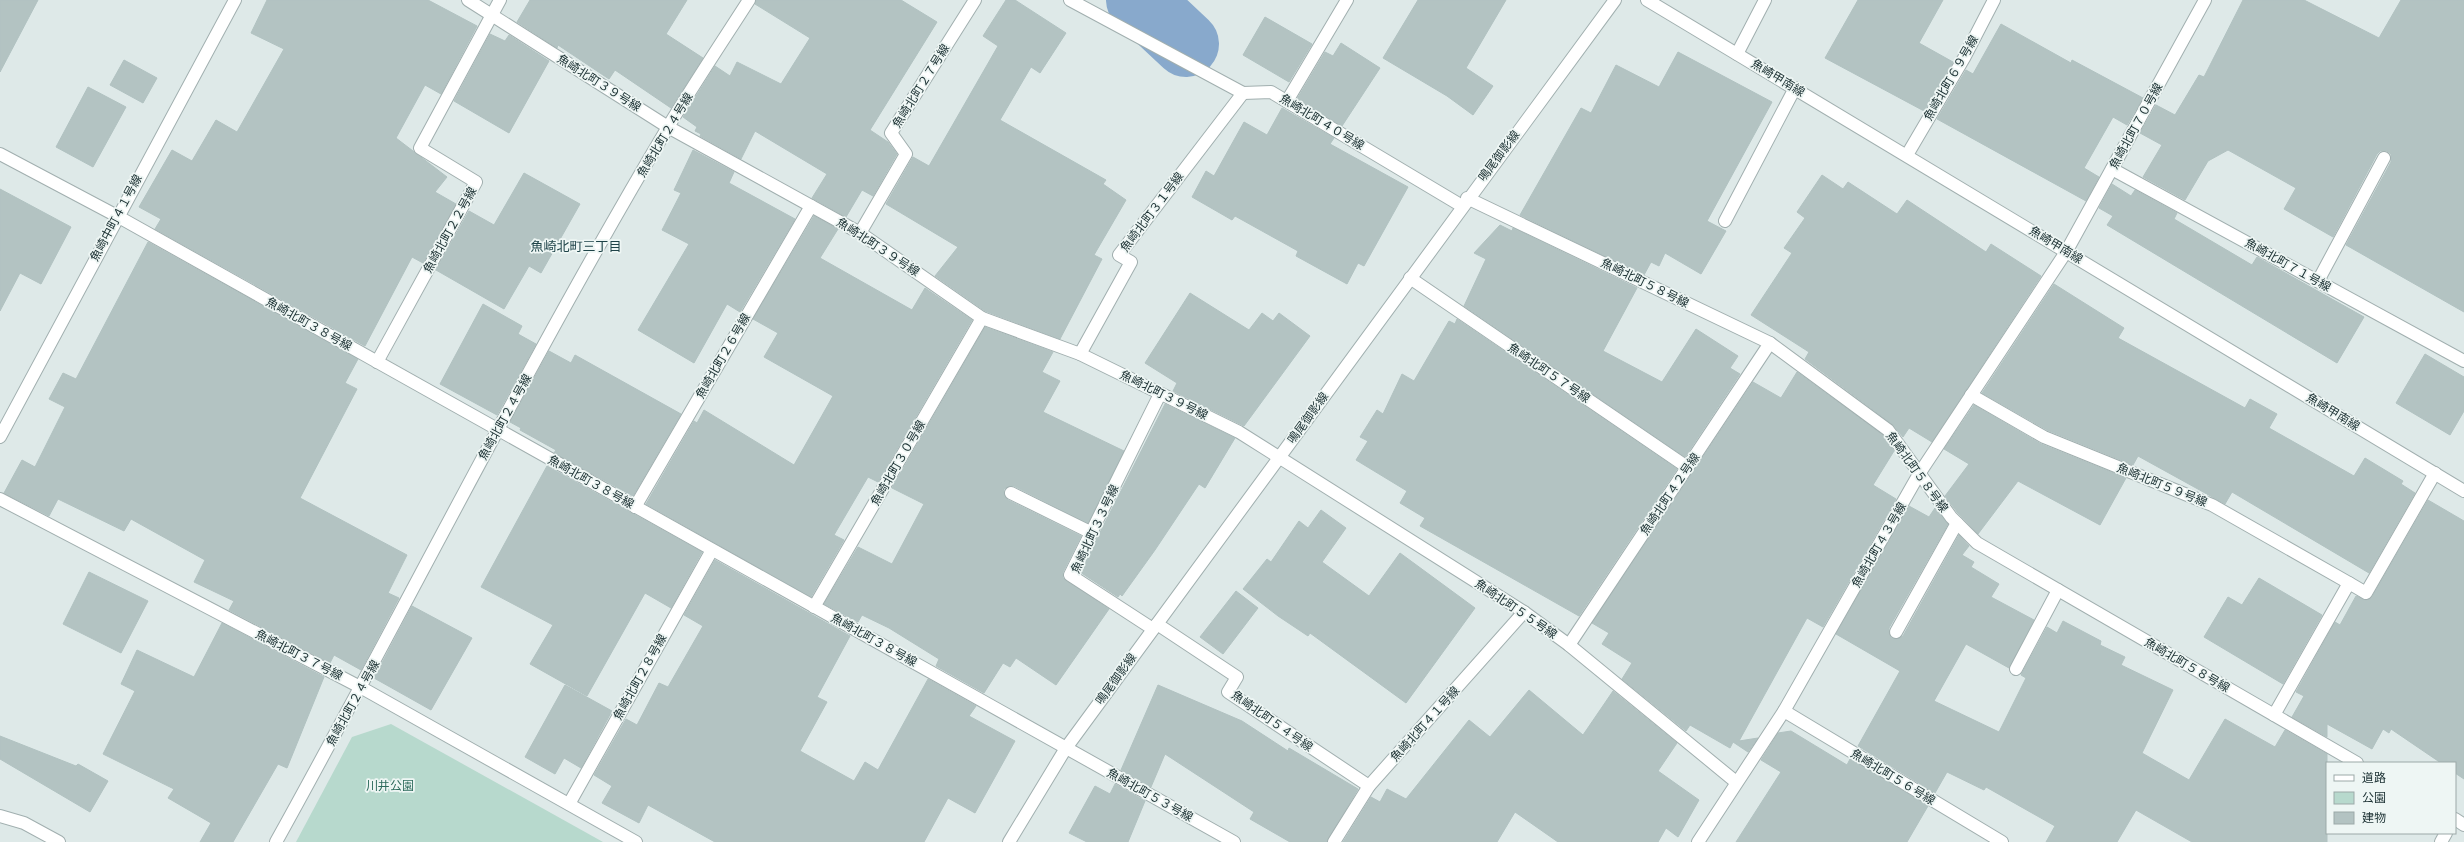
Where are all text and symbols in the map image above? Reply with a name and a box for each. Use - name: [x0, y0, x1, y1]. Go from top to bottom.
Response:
- street label: 魚崎北町６９号線: [1921, 33, 1981, 123]
- street label: 魚崎北町２７号線: [890, 42, 952, 130]
- street label: 魚崎北町３９号線: [555, 52, 643, 114]
- street label: 魚崎甲南線: [1749, 57, 1807, 99]
- street label: 魚崎北町７０号線: [2107, 81, 2165, 171]
- street label: 魚崎北町２４号線: [634, 90, 696, 180]
- street label: 魚崎北町４０号線: [1277, 91, 1367, 153]
- street label: 鳴尾御影線: [1475, 128, 1523, 184]
- street label: 魚崎北町３１号線: [1118, 169, 1186, 255]
- street label: 魚崎中町４１号線: [87, 172, 145, 264]
- street label: 魚崎北町２２号線: [421, 185, 479, 275]
- street label: 魚崎北町３９号線: [834, 215, 922, 279]
- street label: 魚崎甲南線: [2027, 224, 2085, 266]
- street label: 魚崎北町７１号線: [2243, 236, 2333, 294]
- district label: 魚崎北町三丁目: [530, 239, 622, 254]
- street label: 魚崎北町５８号線: [1599, 256, 1691, 310]
- street label: 魚崎北町３８号線: [264, 295, 354, 353]
- street label: 魚崎北町２６号線: [693, 311, 753, 401]
- street label: 魚崎北町５７号線: [1505, 340, 1593, 406]
- street label: 魚崎北町３９号線: [1118, 368, 1210, 422]
- street label: 魚崎北町２４号線: [476, 372, 534, 462]
- street label: 鳴尾御影線: [1285, 390, 1331, 446]
- street label: 魚崎甲南線: [2304, 391, 2362, 433]
- street label: 魚崎北町３０号線: [868, 418, 928, 508]
- street label: 魚崎北町５８号線: [1883, 429, 1951, 515]
- street label: 魚崎北町４２号線: [1637, 450, 1703, 538]
- street label: 魚崎北町３８号線: [546, 453, 636, 511]
- street label: 魚崎北町５９号線: [2115, 461, 2209, 509]
- street label: 魚崎北町３３号線: [1068, 483, 1122, 575]
- street label: 魚崎北町４３号線: [1849, 500, 1909, 590]
- street label: 魚崎北町５５号線: [1472, 576, 1560, 642]
- street label: 魚崎北町３８号線: [829, 611, 919, 669]
- street label: 魚崎北町３７号線: [253, 627, 345, 683]
- street label: 魚崎北町２８号線: [611, 632, 669, 722]
- street label: 魚崎北町５８号線: [2142, 635, 2232, 695]
- street label: 鳴尾御影線: [1093, 651, 1139, 707]
- street label: 魚崎北町２４号線: [324, 658, 382, 748]
- street label: 魚崎北町４１号線: [1388, 684, 1462, 764]
- street label: 魚崎北町５４号線: [1229, 688, 1315, 754]
- street label: 魚崎北町５６号線: [1848, 746, 1938, 808]
- legend: [2326, 762, 2456, 834]
- street label: 魚崎北町５３号線: [1105, 766, 1195, 824]
- text: 道路: [2362, 771, 2386, 785]
- park label: 川井公園: [366, 779, 414, 793]
- text: 公園: [2362, 791, 2386, 805]
- text: 建物: [2362, 811, 2386, 825]

